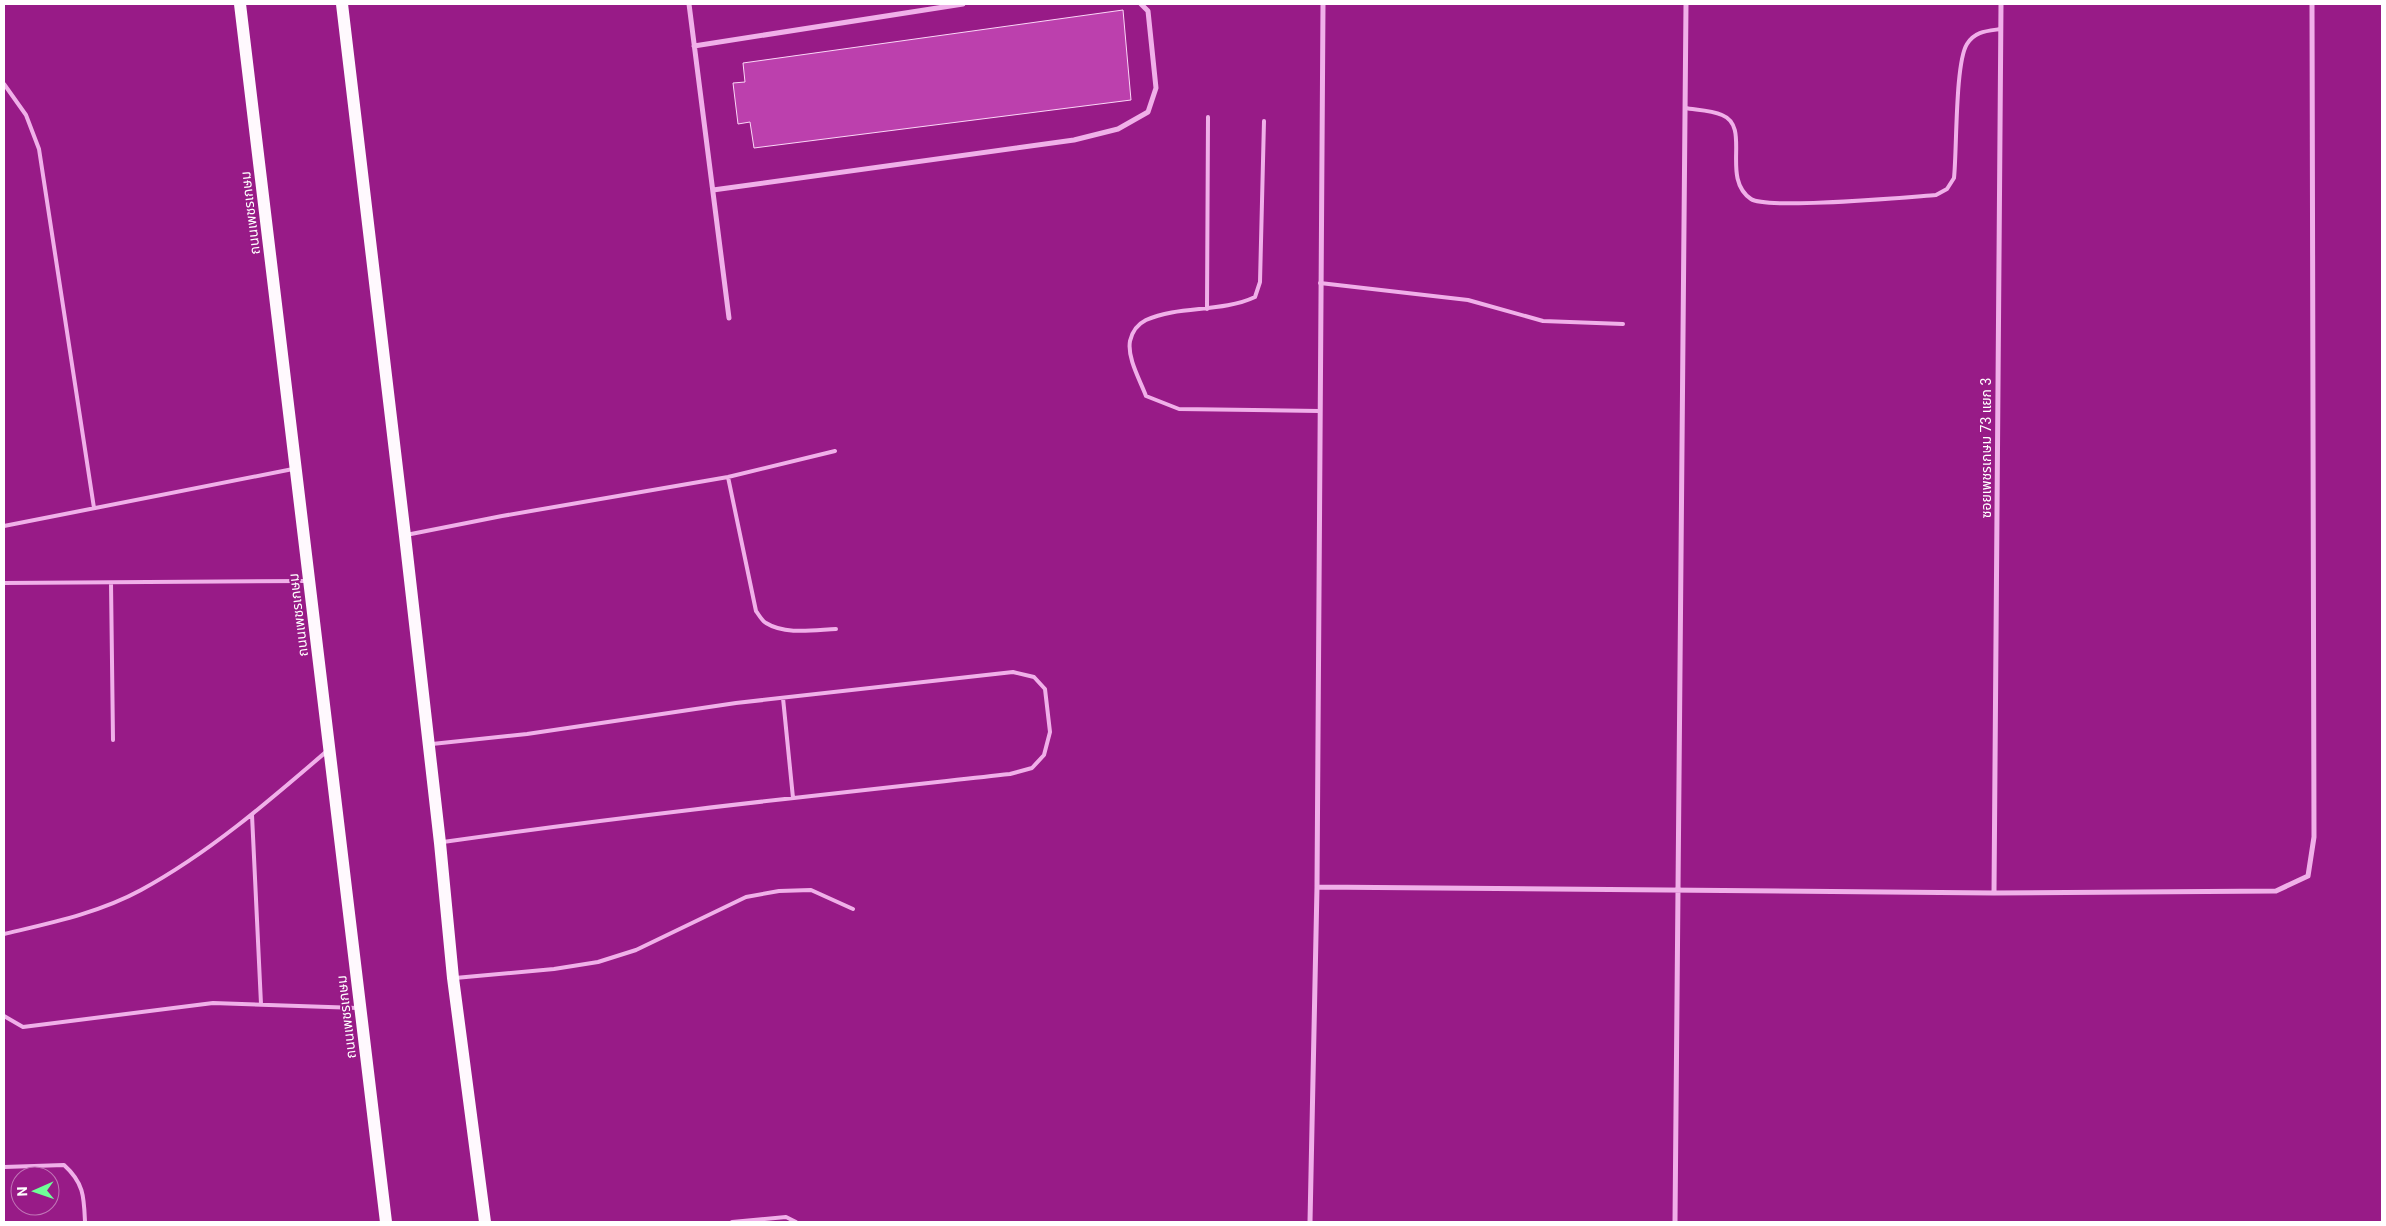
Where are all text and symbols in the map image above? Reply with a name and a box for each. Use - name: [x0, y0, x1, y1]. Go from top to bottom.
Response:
- street label: ถนนเพชรเกษม: [237, 170, 263, 256]
- street label: ซอยเพชรเกษม 73 แยก 3: [1978, 378, 1994, 518]
- street label: ถนนเพชรเกษม: [285, 572, 311, 658]
- street label: ถนนเพชรเกษม: [333, 974, 359, 1060]
- north arrow: [10, 1166, 60, 1216]
- text: N: [14, 1186, 30, 1197]

